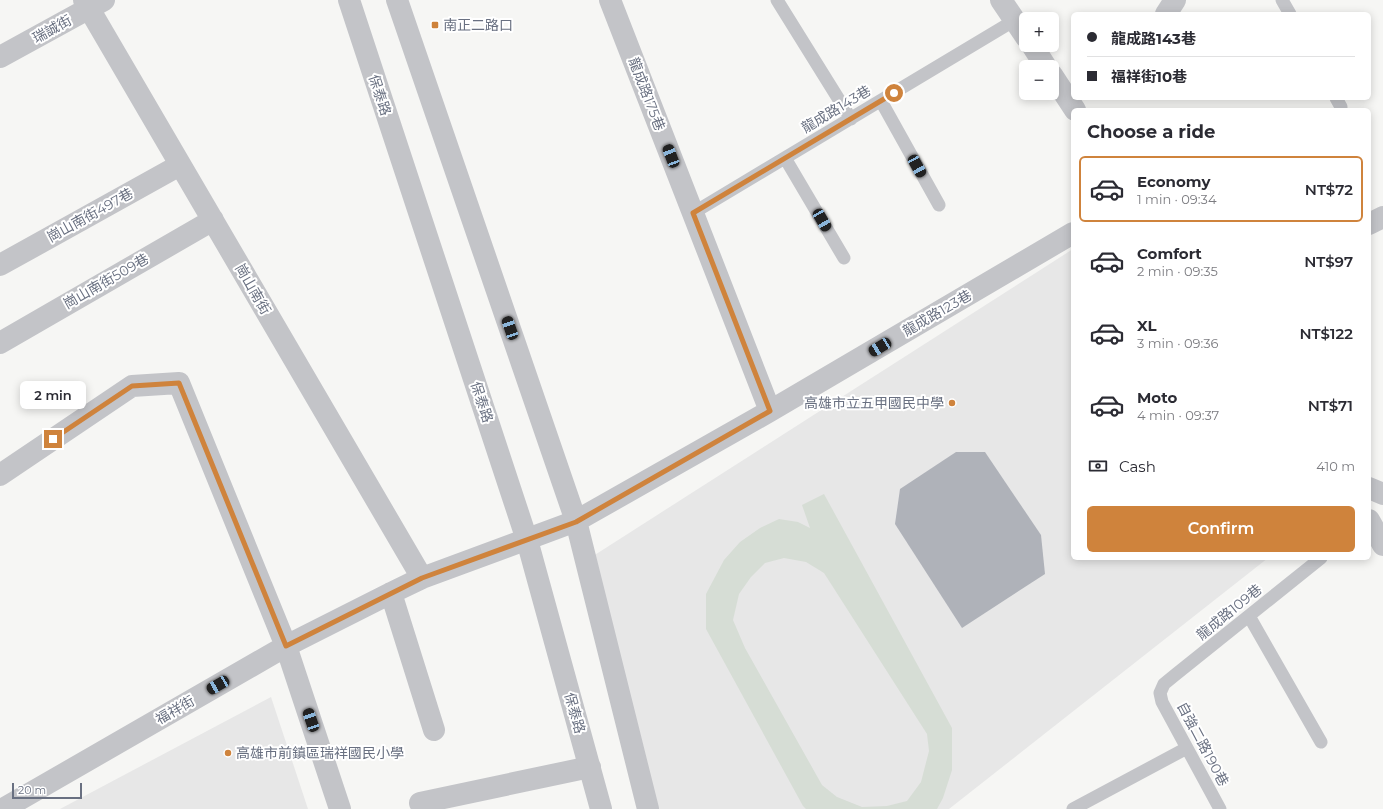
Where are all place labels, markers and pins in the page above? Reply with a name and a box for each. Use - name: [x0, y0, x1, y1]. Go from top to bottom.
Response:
- place label: 南正二路口: [443, 16, 513, 34]
- marker: 南正二路口: [430, 20, 440, 30]
- place label: 高雄市立五甲國民中學: [804, 394, 944, 412]
- marker: 高雄市立五甲國民中學: [947, 398, 957, 408]
- place label: 高雄市前鎮區瑞祥國民小學: [236, 744, 404, 762]
- marker: 高雄市前鎮區瑞祥國民小學: [223, 748, 233, 758]

